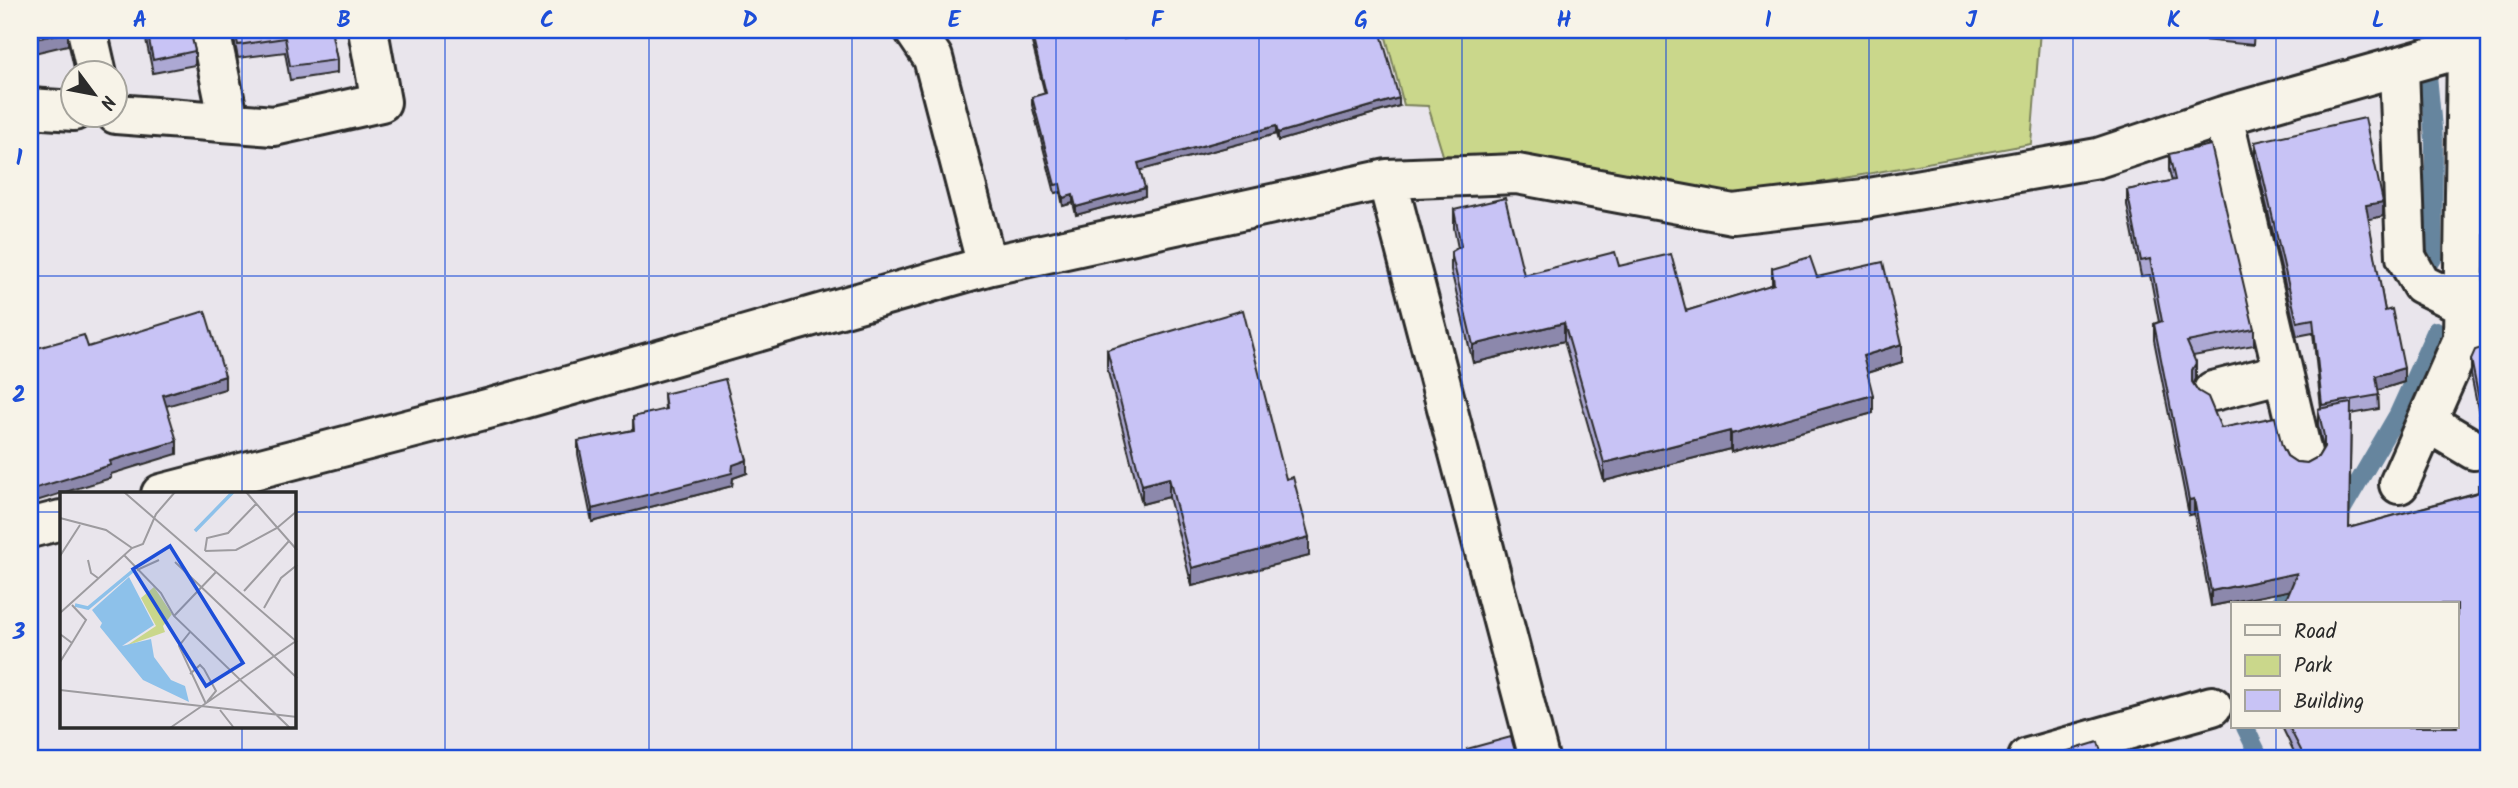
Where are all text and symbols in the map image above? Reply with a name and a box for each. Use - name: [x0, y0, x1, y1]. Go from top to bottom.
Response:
- text: A: [133, 3, 147, 39]
- text: B: [337, 3, 351, 39]
- text: C: [540, 3, 554, 39]
- text: D: [742, 3, 758, 39]
- text: E: [948, 3, 962, 39]
- text: F: [1151, 3, 1165, 39]
- text: G: [1354, 3, 1368, 39]
- text: H: [1557, 3, 1572, 39]
- text: I: [1764, 3, 1772, 39]
- text: J: [1965, 3, 1977, 39]
- text: K: [2167, 3, 2181, 39]
- text: L: [2372, 3, 2384, 39]
- north arrow: [60, 60, 130, 130]
- text: N: [91, 89, 123, 115]
- text: 1: [16, 141, 23, 177]
- text: 2: [12, 378, 26, 414]
- inset map: [60, 492, 296, 728]
- legend: [2231, 602, 2458, 728]
- text: 3: [12, 615, 26, 651]
- text: Road: [2294, 616, 2337, 649]
- text: Park: [2294, 650, 2332, 683]
- text: Building: [2294, 686, 2364, 719]

